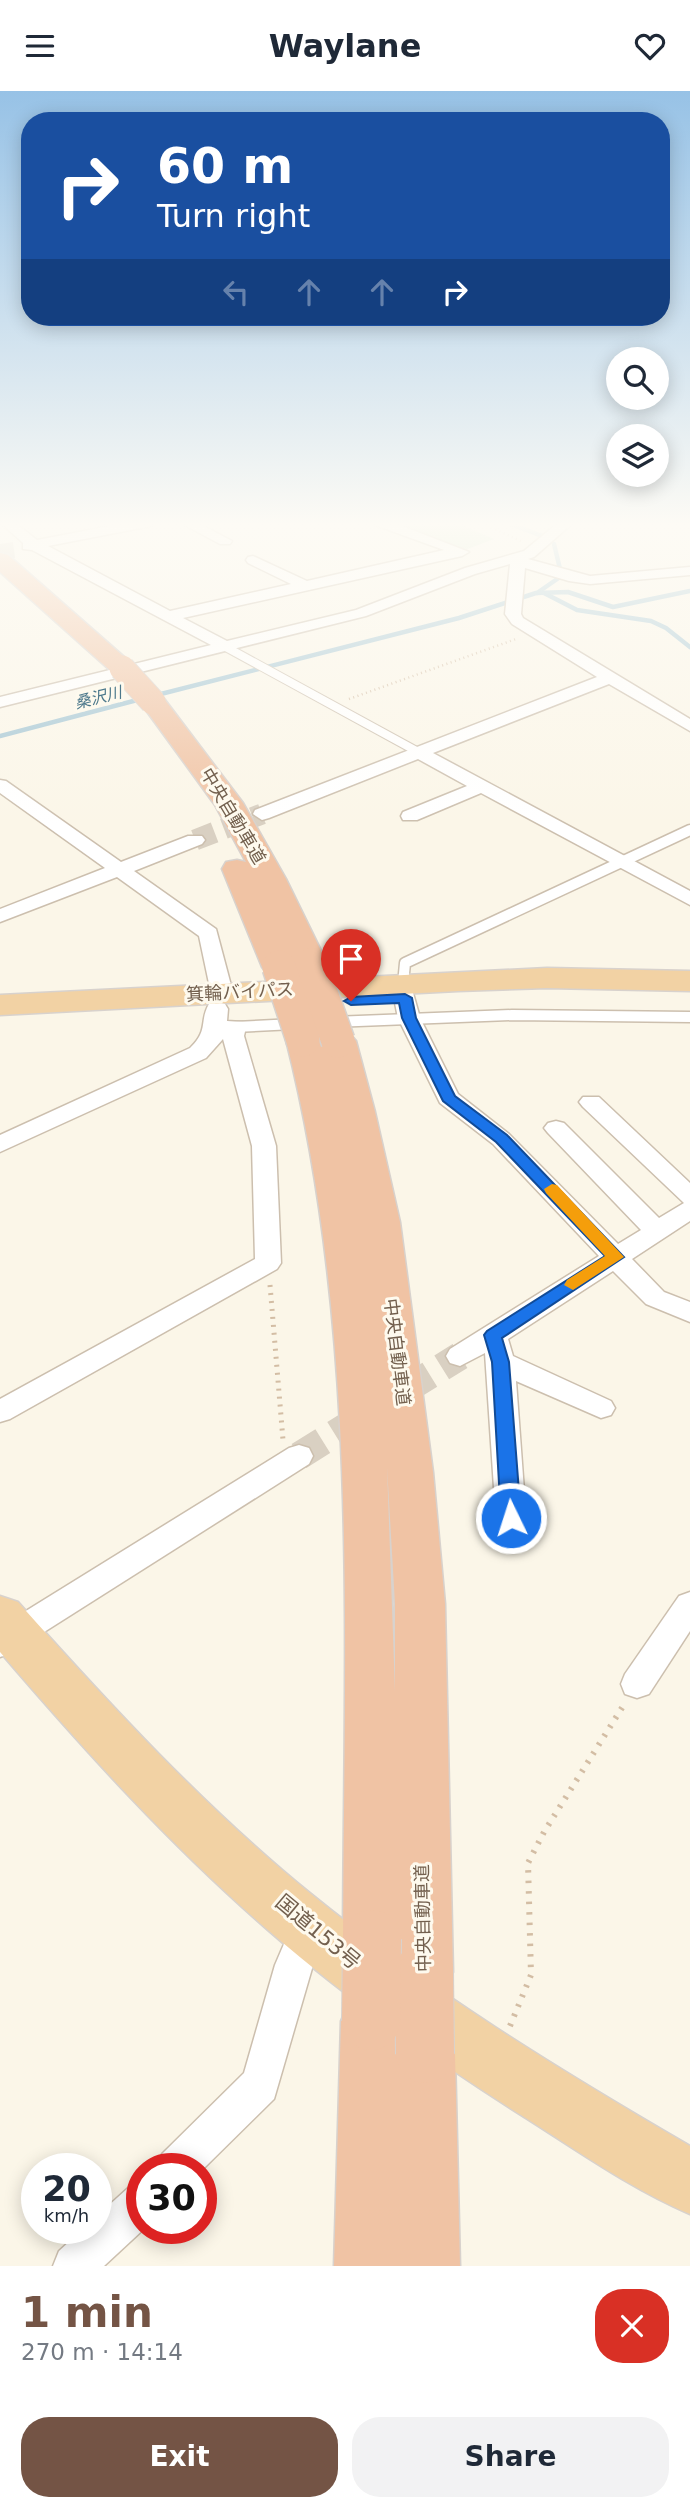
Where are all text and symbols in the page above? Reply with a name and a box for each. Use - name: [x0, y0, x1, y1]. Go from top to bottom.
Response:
- icon: menu: [21, 27, 59, 65]
- text: Waylane: [269, 27, 421, 65]
- icon: heart: [631, 27, 669, 65]
- text: 60 m: [157, 138, 293, 195]
- icon: right: [42, 140, 133, 231]
- text: Turn right: [157, 197, 310, 235]
- icon: left: [217, 273, 255, 311]
- icon: ahead: [290, 273, 328, 311]
- icon: ahead: [363, 273, 401, 311]
- icon: right: [436, 273, 474, 311]
- map controls: [606, 347, 669, 487]
- button: search: [606, 347, 669, 410]
- button: layers: [606, 424, 669, 487]
- water label: 桑沢川: [73, 682, 126, 713]
- street label: 中央自動車道: [197, 764, 270, 867]
- pin: [321, 929, 381, 1001]
- icon: arrive: [332, 940, 370, 978]
- street label: 箕輪バイパス: [186, 978, 294, 1005]
- street label: 中央自動車道: [380, 1297, 414, 1407]
- position arrow: [474, 1481, 548, 1555]
- street label: 中央自動車道: [411, 1864, 434, 1972]
- street label: 国道153号: [271, 1890, 365, 1974]
- speed limit sign: 30: [126, 2153, 217, 2244]
- text: 20: [42, 2169, 91, 2209]
- text: km/h: [44, 2205, 89, 2226]
- text: 1 min: [21, 2288, 153, 2337]
- button: close: [595, 2289, 669, 2363]
- text: 270 m · 14:14: [21, 2339, 183, 2365]
- button: Exit: [21, 2417, 338, 2497]
- button: Share: [352, 2417, 669, 2497]

